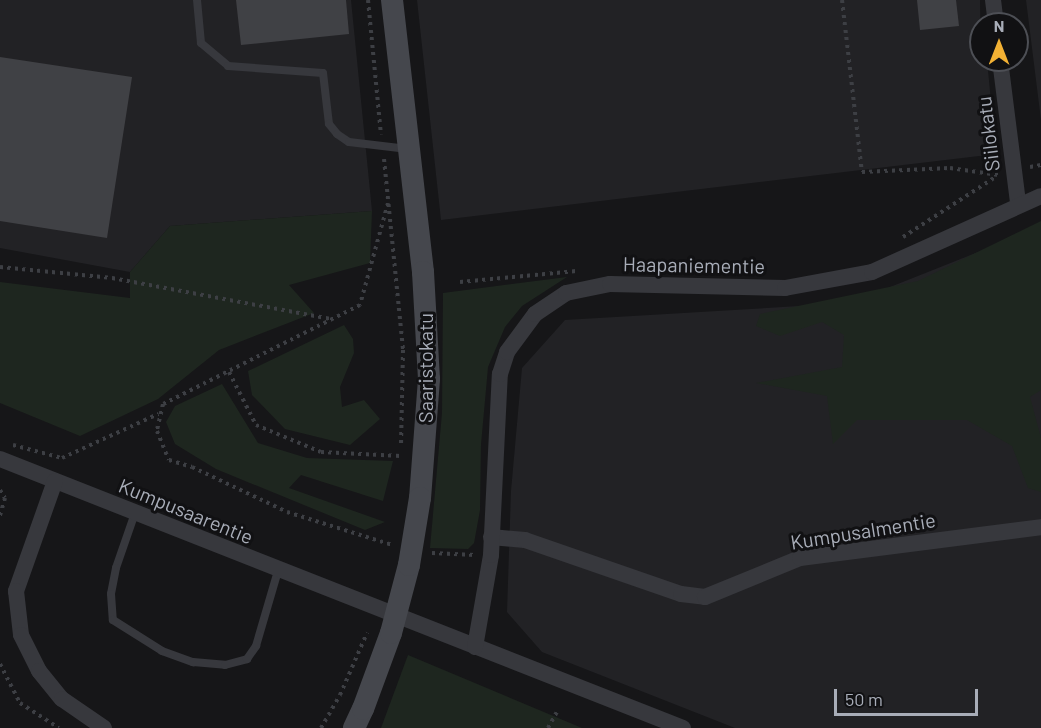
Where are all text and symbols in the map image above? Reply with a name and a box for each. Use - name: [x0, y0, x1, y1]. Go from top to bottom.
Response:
- north arrow: [969, 12, 1029, 72]
- text: N: [994, 16, 1004, 35]
- street label: Siilokatu: [971, 95, 1005, 173]
- street label: Haapaniementie: [623, 252, 765, 278]
- street label: Saaristokatu: [413, 313, 437, 423]
- street label: Kumpusaarentie: [115, 473, 257, 549]
- street label: Kumpusalmentie: [789, 508, 937, 554]
- scale bar: [837, 677, 981, 715]
- text: 50 m: [845, 688, 883, 710]

